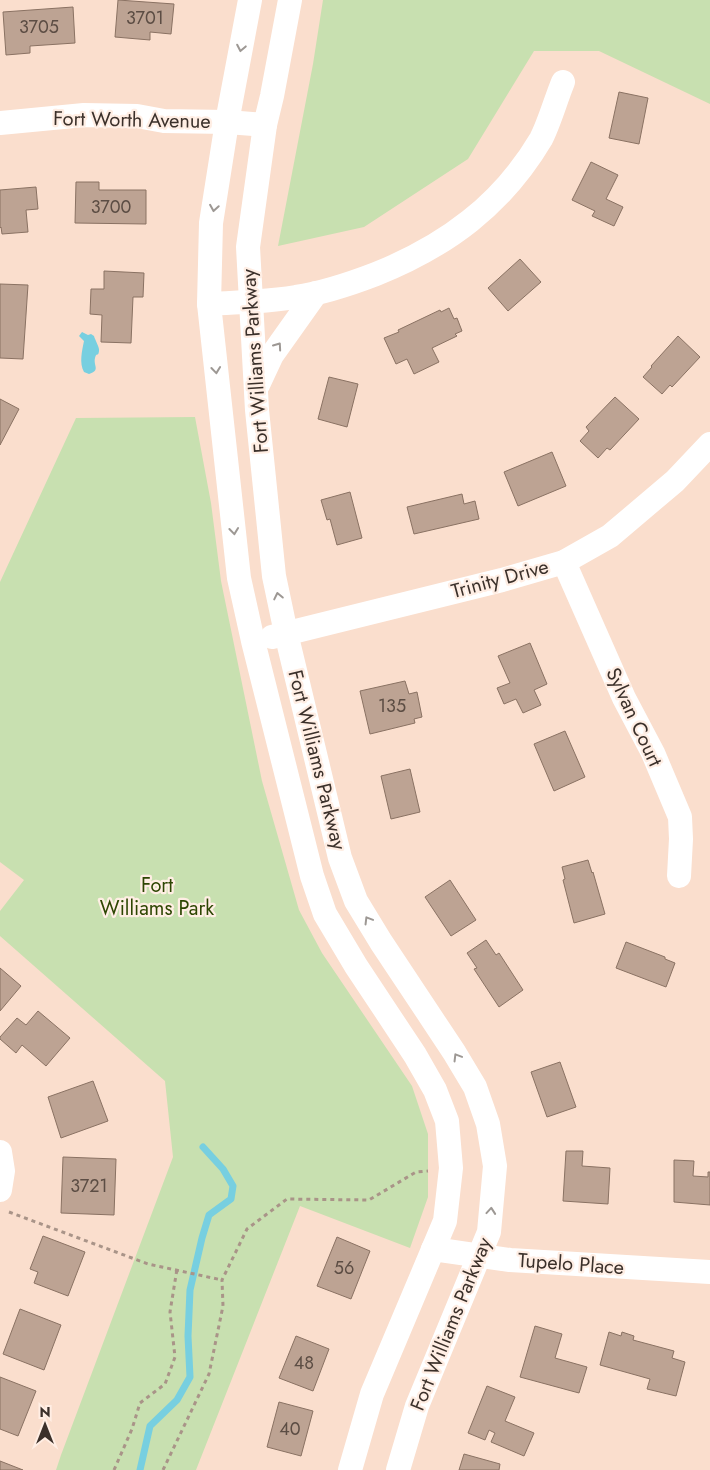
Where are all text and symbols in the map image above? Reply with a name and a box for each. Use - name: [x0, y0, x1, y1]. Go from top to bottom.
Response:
- house number: 3701: [126, 5, 164, 31]
- house number: 3705: [19, 14, 59, 40]
- one-way arrow: [236, 44, 246, 52]
- street label: Fort Worth Avenue: [53, 104, 211, 136]
- house number: 3700: [91, 194, 132, 220]
- one-way arrow: [209, 204, 219, 212]
- street label: Fort Williams Parkway: [234, 268, 276, 454]
- one-way arrow: [272, 342, 281, 351]
- one-way arrow: [210, 366, 221, 374]
- one-way arrow: [228, 528, 239, 536]
- street label: Trinity Drive: [448, 552, 552, 606]
- one-way arrow: [273, 592, 284, 601]
- street label: Sylvan Court: [598, 663, 670, 771]
- street label: Fort Williams Parkway: [281, 667, 353, 853]
- house number: 135: [378, 693, 406, 719]
- park label: Fort Williams Park: [100, 871, 214, 923]
- one-way arrow: [365, 917, 375, 926]
- one-way arrow: [453, 1053, 463, 1062]
- house number: 3721: [70, 1173, 108, 1199]
- one-way arrow: [485, 1207, 496, 1215]
- street label: Fort Williams Parkway: [403, 1233, 499, 1415]
- street label: Tupelo Place: [517, 1246, 625, 1282]
- house number: 56: [334, 1255, 354, 1281]
- house number: 48: [294, 1350, 314, 1376]
- north arrow: [20, 1400, 70, 1450]
- text: N: [39, 1402, 51, 1422]
- house number: 40: [279, 1416, 301, 1442]

